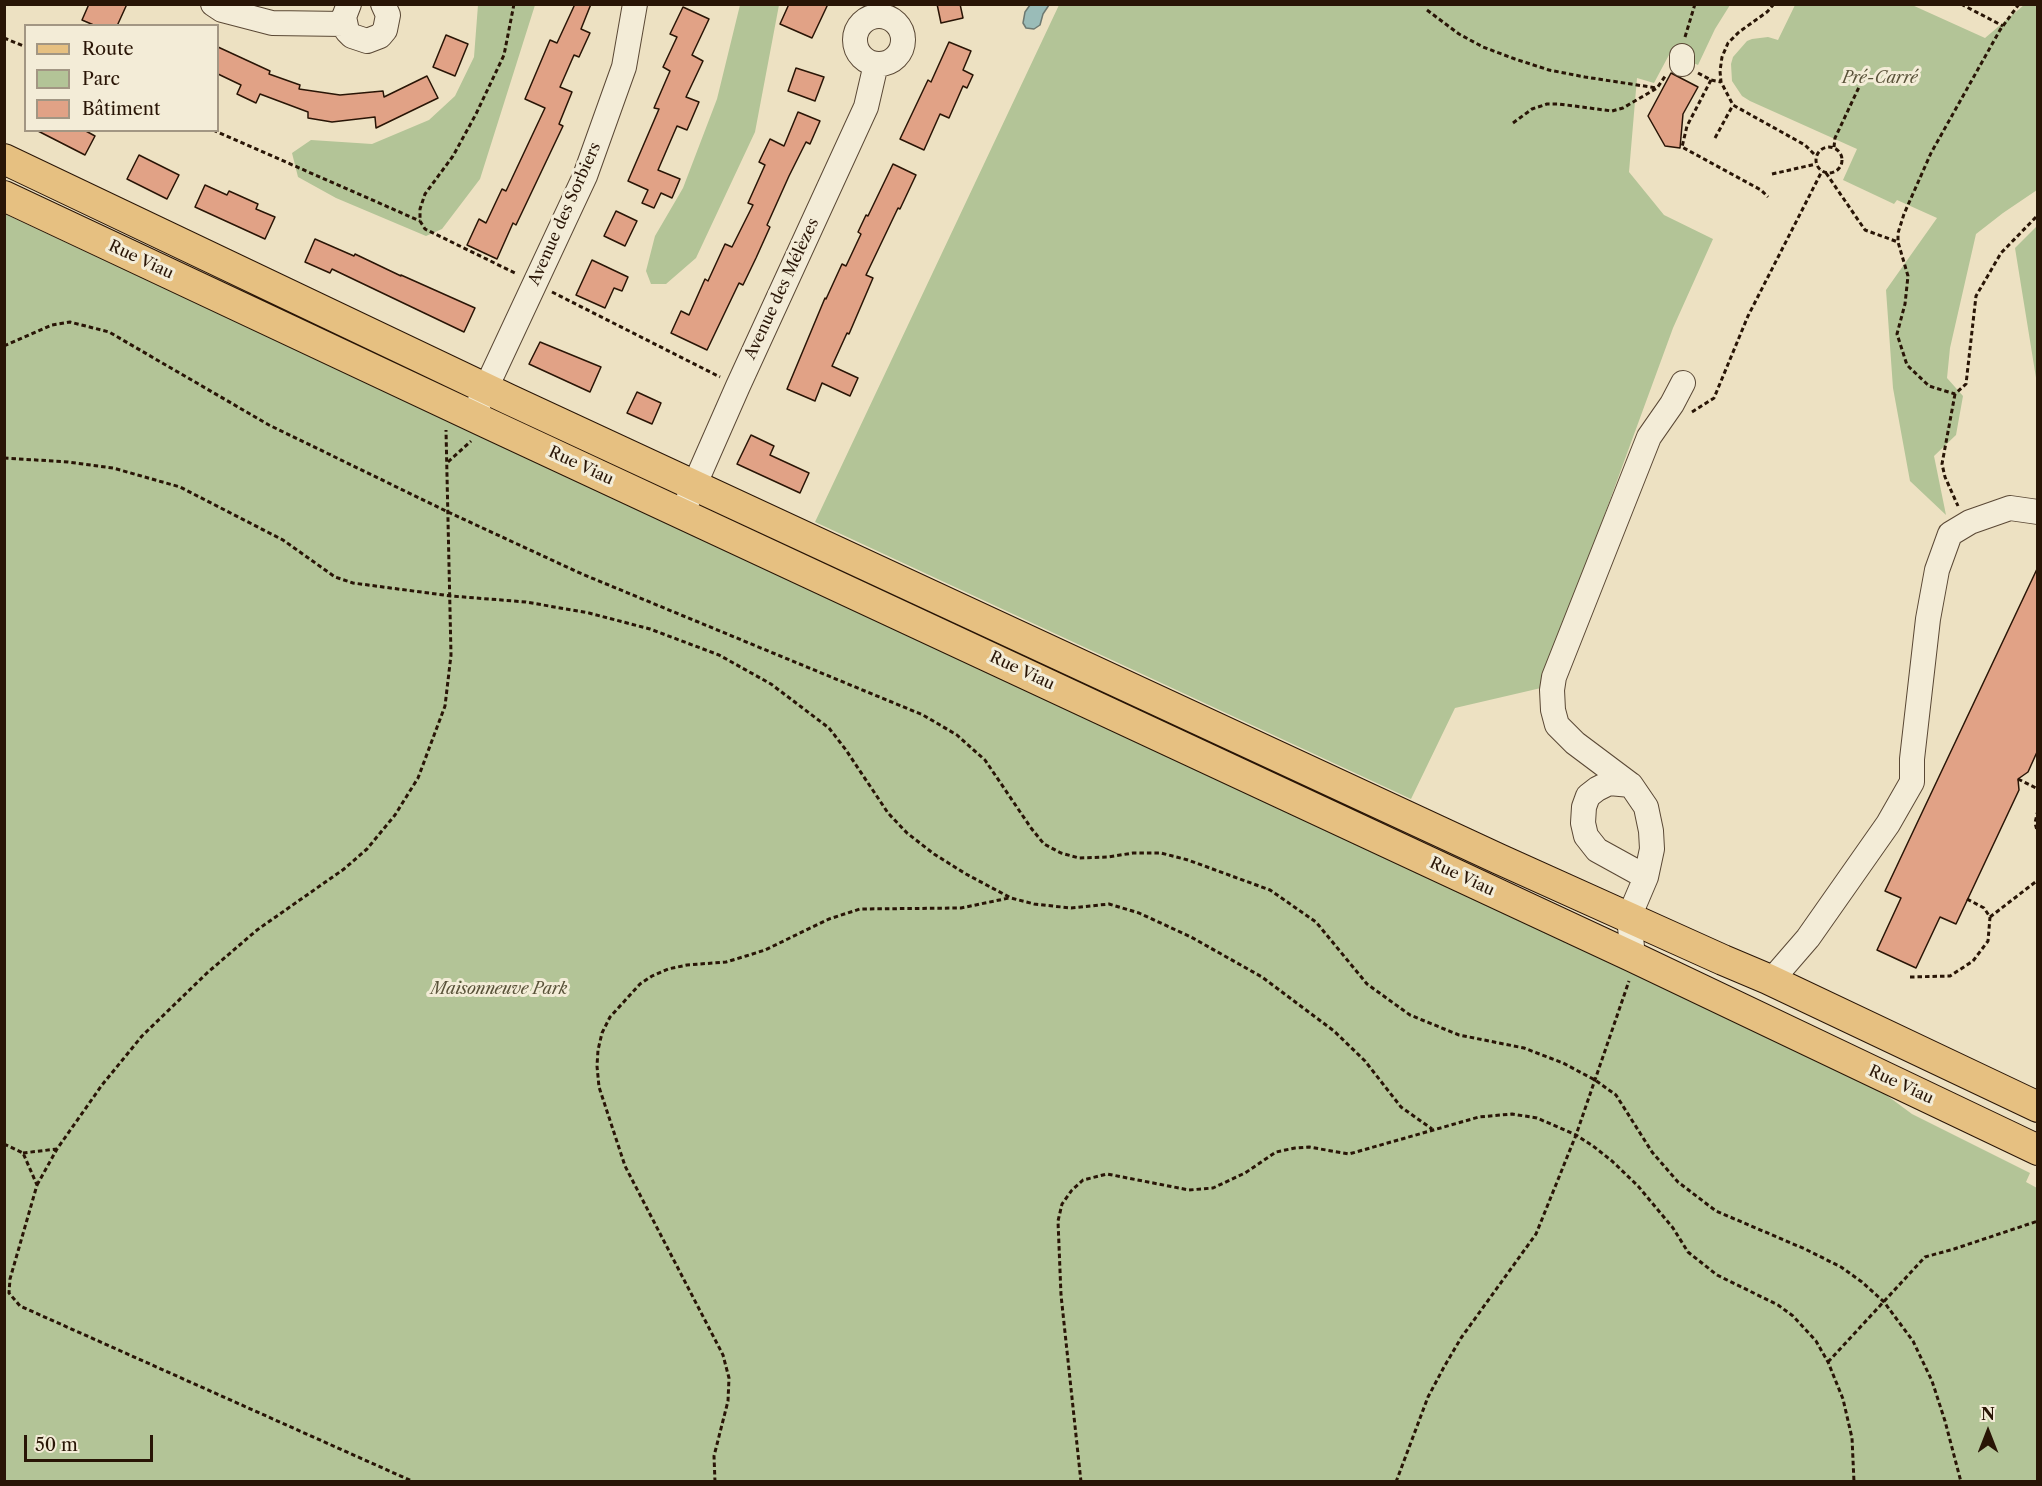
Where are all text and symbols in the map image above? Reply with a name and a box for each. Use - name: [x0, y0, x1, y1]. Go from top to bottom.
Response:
- legend: [24, 24, 219, 132]
- text: Route: [82, 38, 134, 60]
- text: Parc: [82, 68, 120, 90]
- park label: Pré-Carré: [1842, 68, 1918, 88]
- text: Bâtiment: [82, 98, 160, 120]
- street label: Avenue des Sorbiers: [525, 140, 605, 288]
- street label: Avenue des Mélèzes: [741, 215, 823, 363]
- street label: Rue Viau: [105, 237, 177, 283]
- street label: Rue Viau: [545, 443, 617, 489]
- street label: Rue Viau: [986, 648, 1058, 694]
- street label: Rue Viau: [1426, 854, 1498, 900]
- park label: Maisonneuve Park: [431, 979, 567, 999]
- street label: Rue Viau: [1865, 1062, 1937, 1108]
- north arrow: [1958, 1402, 2018, 1462]
- text: N: [1981, 1404, 1995, 1424]
- scale bar: [27, 1423, 156, 1461]
- text: 50 m: [35, 1434, 78, 1456]

